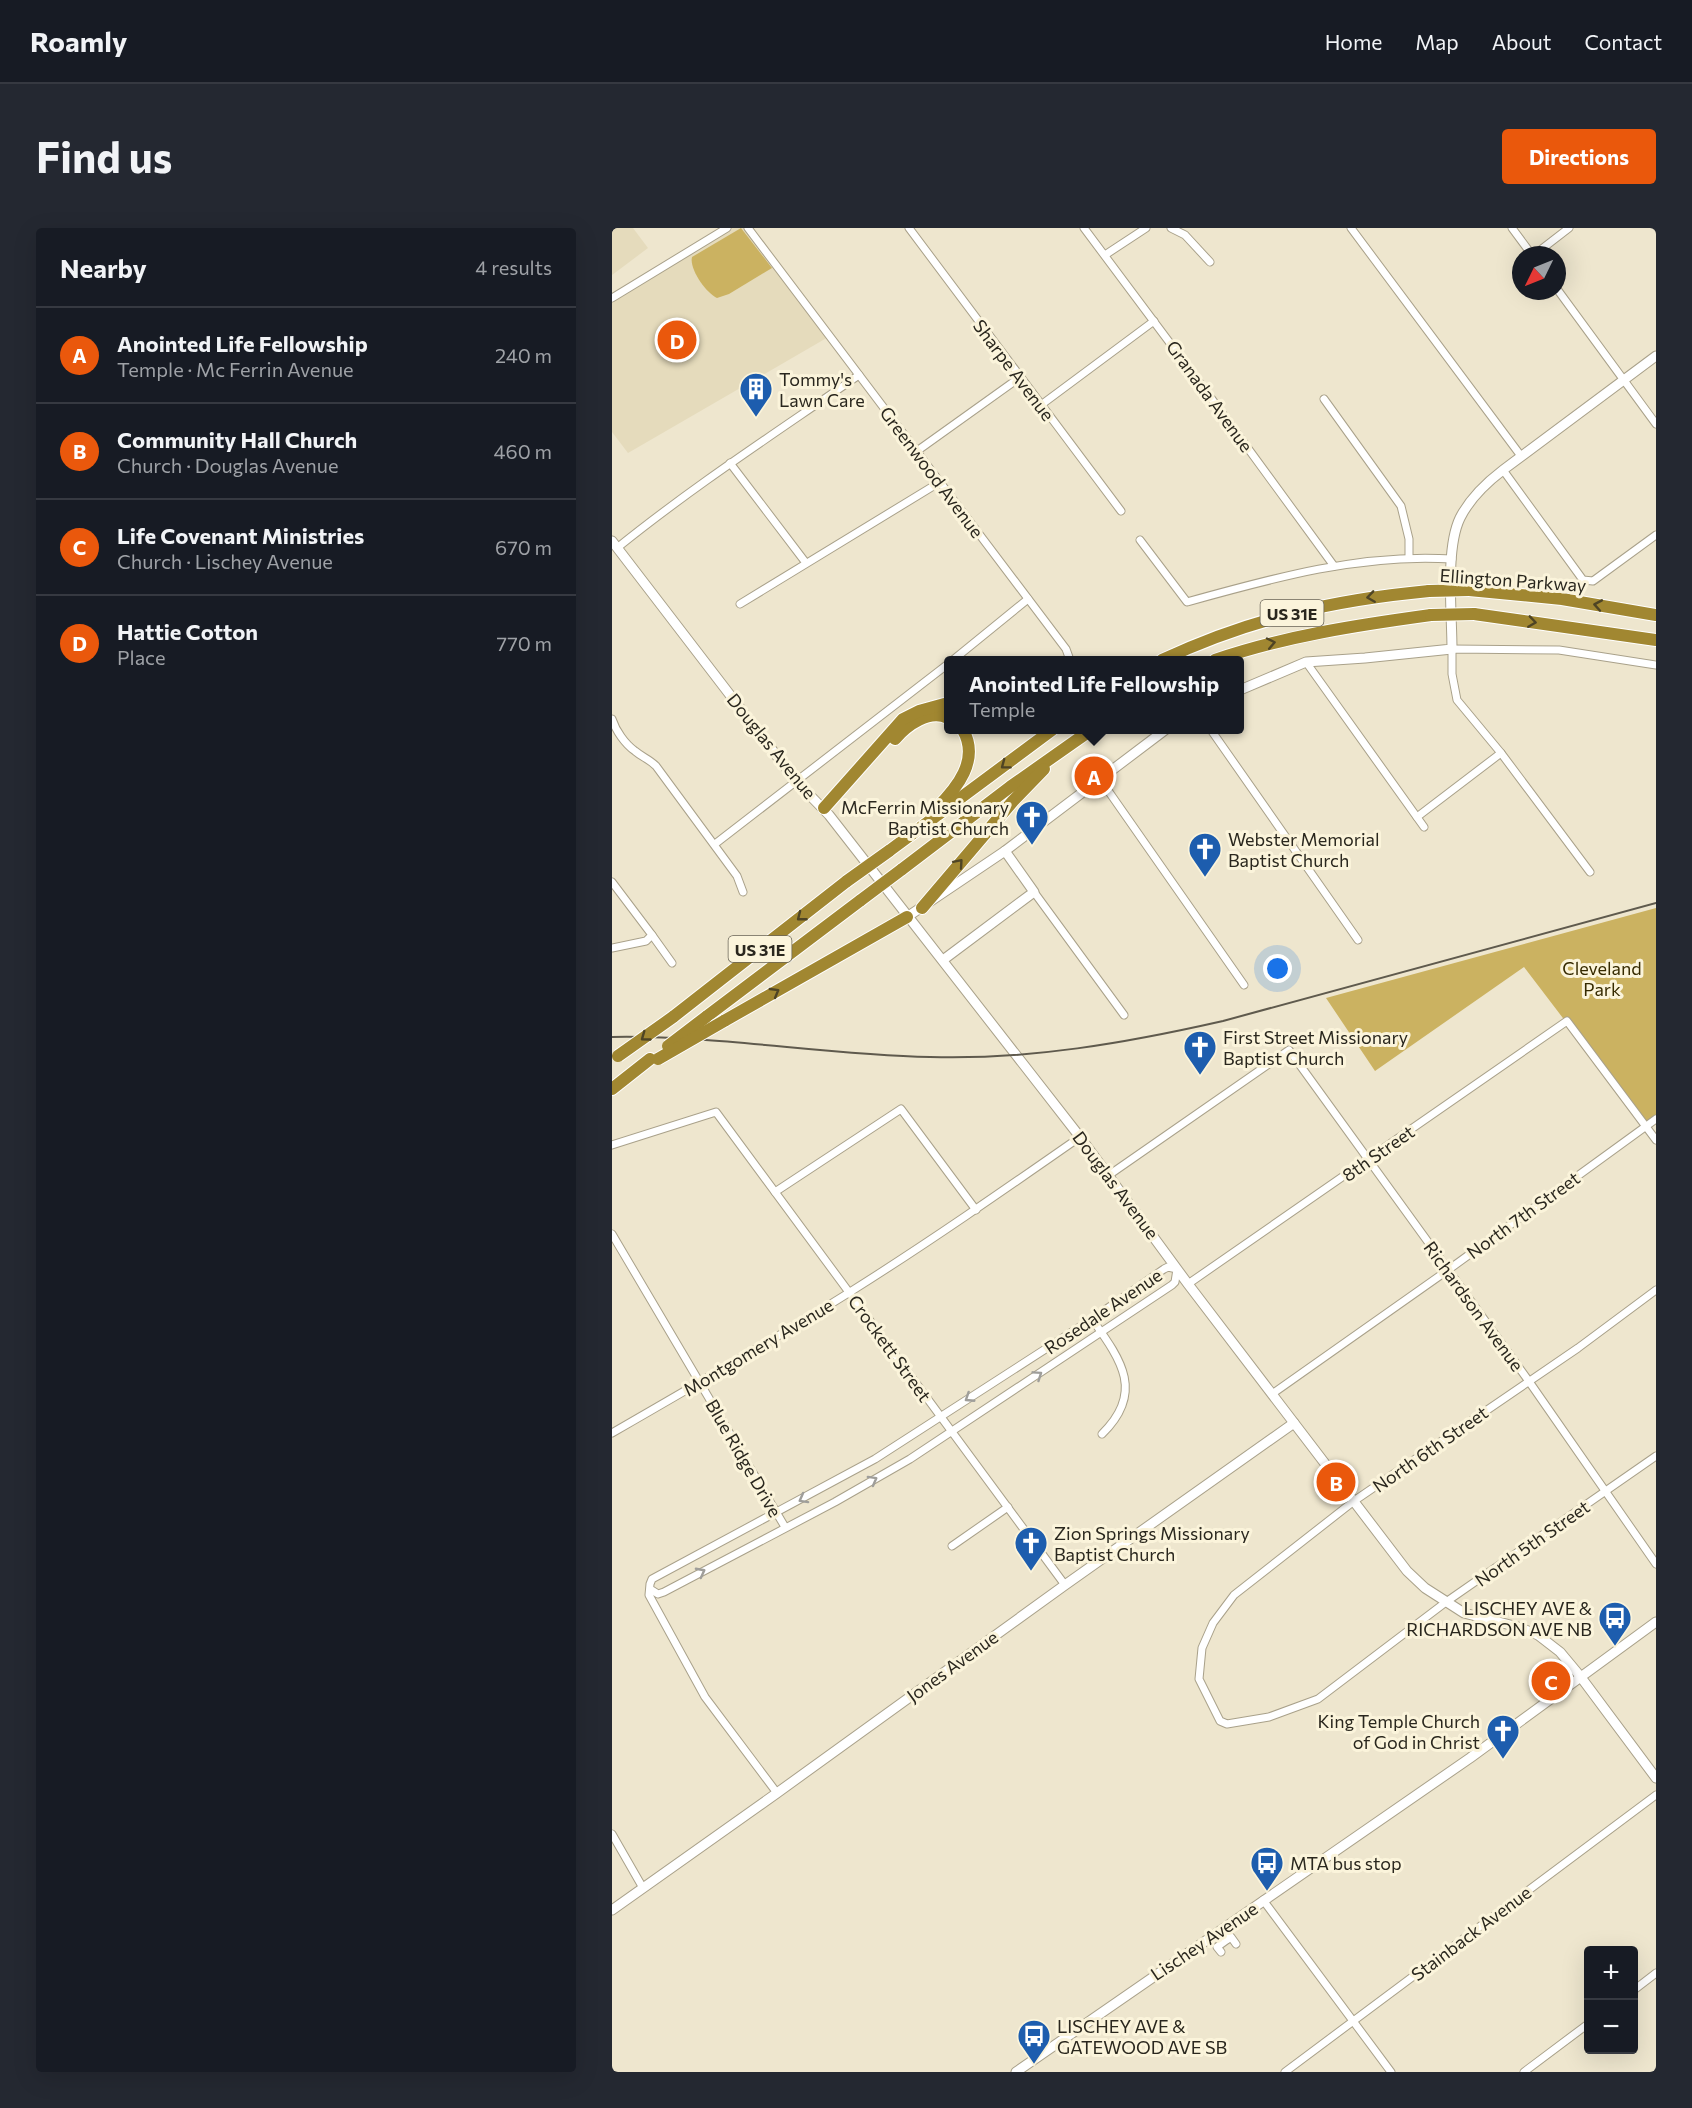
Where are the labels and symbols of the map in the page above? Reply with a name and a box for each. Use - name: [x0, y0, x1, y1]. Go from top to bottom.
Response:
- north arrow: [1512, 246, 1566, 300]
- street label: Sharpe Avenue: [969, 315, 1059, 425]
- pin: D: [658, 318, 696, 362]
- street label: Granada Avenue: [1162, 336, 1258, 456]
- place label: Tommy's Lawn Care: [779, 368, 865, 411]
- building icon: Tommy's Lawn Care: [738, 371, 774, 418]
- street label: Greenwood Avenue: [875, 402, 989, 542]
- street label: Ellington Parkway: [1439, 564, 1587, 596]
- one-way arrow: [1366, 591, 1376, 603]
- one-way arrow: [1594, 599, 1603, 611]
- road number: US 31E: [1260, 600, 1324, 626]
- one-way arrow: [1527, 616, 1537, 628]
- one-way arrow: [1266, 637, 1276, 650]
- street label: Douglas Avenue: [723, 689, 821, 803]
- pin: A: [1074, 754, 1114, 798]
- one-way arrow: [1001, 757, 1012, 768]
- place label: McFerrin Missionary Baptist Church: [841, 796, 1009, 839]
- church icon: McFerrin Missionary Baptist Church: [1014, 799, 1050, 846]
- place label: Webster Memorial Baptist Church: [1228, 828, 1380, 871]
- church icon: Webster Memorial Baptist Church: [1187, 831, 1223, 878]
- one-way arrow: [952, 859, 963, 870]
- one-way arrow: [796, 910, 807, 921]
- road number: US 31E: [728, 936, 792, 962]
- your location: [1263, 954, 1292, 983]
- park label: Cleveland Park: [1562, 957, 1642, 1000]
- one-way arrow: [769, 988, 779, 999]
- place label: First Street Missionary Baptist Church: [1223, 1026, 1408, 1069]
- church icon: First Street Missionary Baptist Church: [1182, 1029, 1218, 1076]
- one-way arrow: [641, 1030, 652, 1041]
- street label: 8th Street: [1338, 1120, 1418, 1186]
- street label: Douglas Avenue: [1068, 1127, 1164, 1243]
- street label: North 7th Street: [1462, 1167, 1584, 1263]
- street label: Richardson Avenue: [1419, 1237, 1529, 1375]
- street label: Rosedale Avenue: [1040, 1264, 1166, 1358]
- street label: Crockett Street: [844, 1290, 936, 1406]
- street label: Montgomery Avenue: [679, 1294, 837, 1400]
- one-way arrow: [1031, 1371, 1042, 1382]
- one-way arrow: [965, 1391, 976, 1402]
- street label: Blue Ridge Drive: [701, 1395, 787, 1521]
- street label: North 6th Street: [1368, 1401, 1492, 1497]
- pin: B: [1316, 1460, 1356, 1504]
- one-way arrow: [867, 1476, 878, 1487]
- one-way arrow: [799, 1492, 809, 1503]
- street label: North 5th Street: [1470, 1495, 1594, 1591]
- place label: Zion Springs Missionary Baptist Church: [1054, 1522, 1250, 1565]
- church icon: Zion Springs Missionary Baptist Church: [1013, 1525, 1049, 1572]
- one-way arrow: [695, 1568, 706, 1579]
- place label: LISCHEY AVE & RICHARDSON AVE NB: [1406, 1597, 1592, 1640]
- bus stop icon: LISCHEY AVE & RICHARDSON AVE NB: [1597, 1600, 1633, 1647]
- street label: Jones Avenue: [902, 1626, 1002, 1706]
- pin: C: [1532, 1658, 1570, 1704]
- place label: King Temple Church of God in Christ: [1317, 1710, 1480, 1753]
- church icon: King Temple Church of God in Christ: [1485, 1713, 1521, 1760]
- bus stop icon: MTA bus stop: [1249, 1845, 1285, 1892]
- place label: MTA bus stop: [1290, 1852, 1402, 1874]
- street label: Stainback Avenue: [1407, 1881, 1535, 1985]
- street label: Lischey Avenue: [1146, 1897, 1262, 1985]
- place label: LISCHEY AVE & GATEWOOD AVE SB: [1057, 2015, 1227, 2058]
- bus stop icon: LISCHEY AVE & GATEWOOD AVE SB: [1016, 2018, 1052, 2065]

